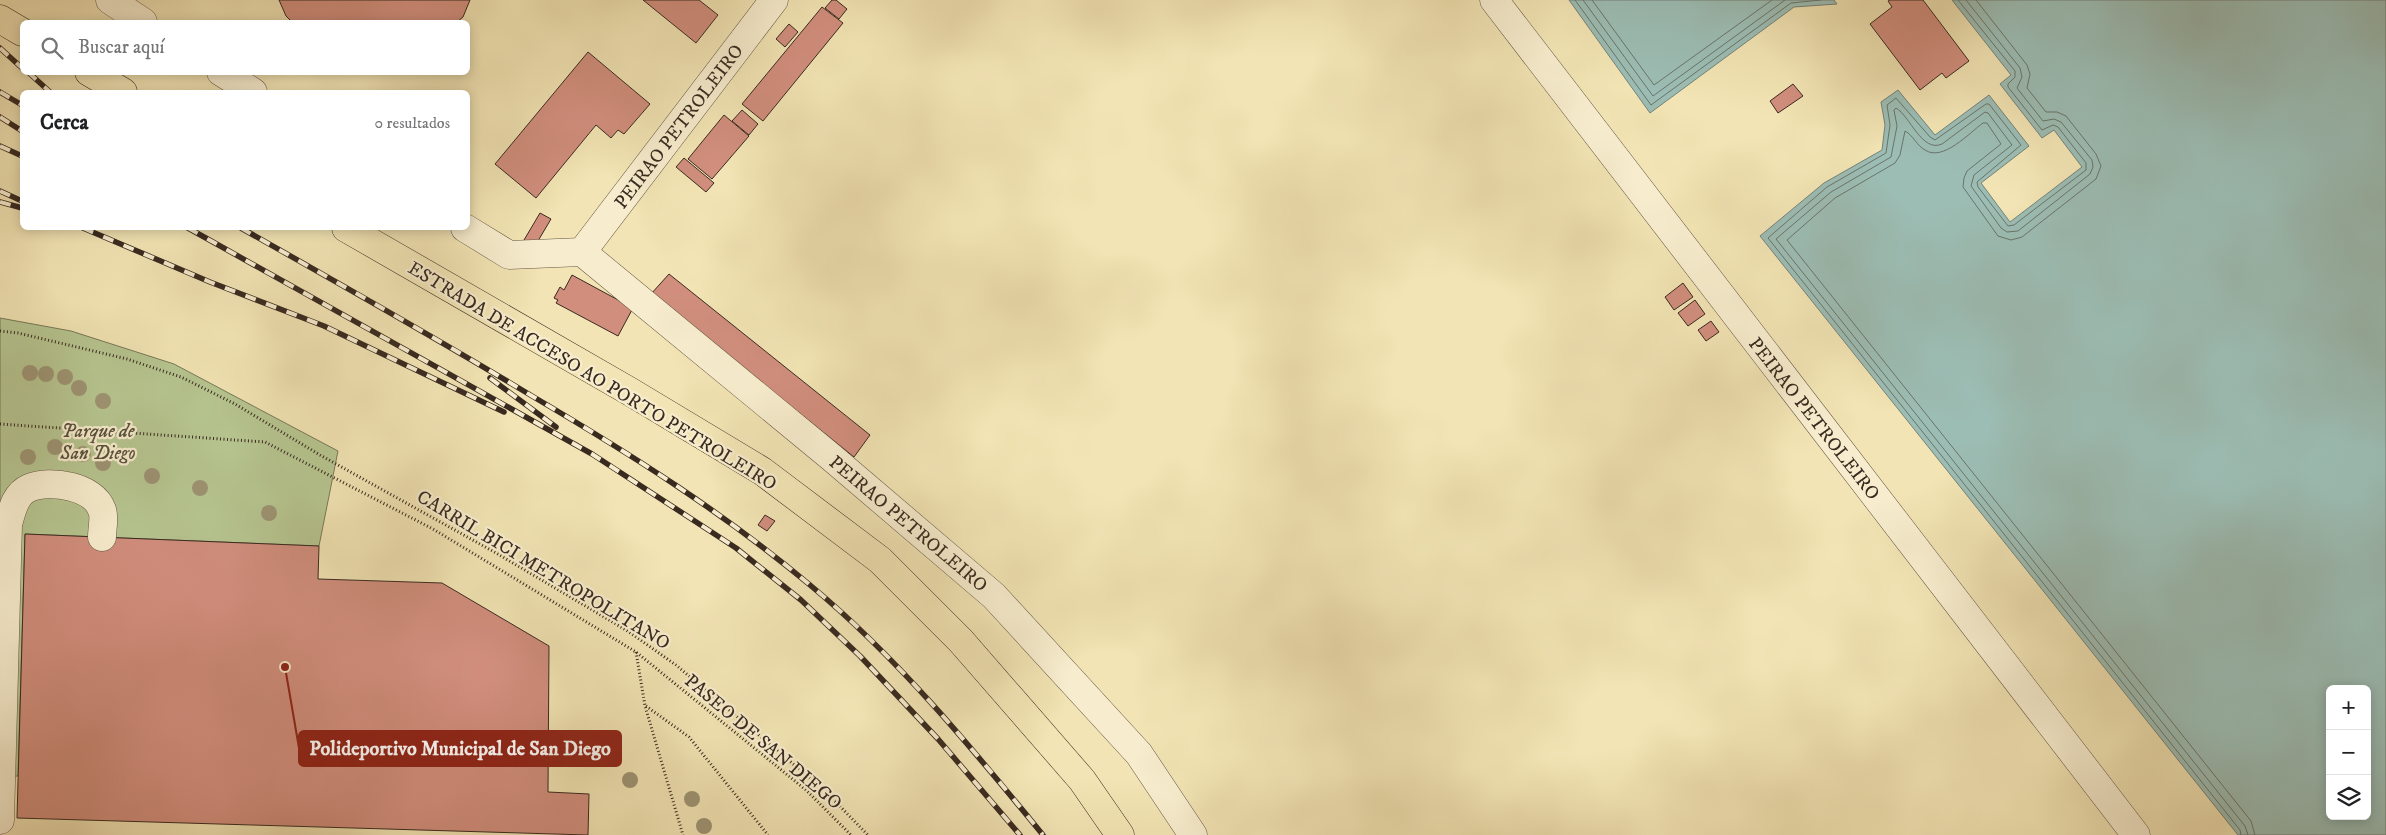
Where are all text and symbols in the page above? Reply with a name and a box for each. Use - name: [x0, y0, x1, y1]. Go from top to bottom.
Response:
- search box: [20, 20, 470, 75]
- icon: search: [38, 34, 66, 62]
- text: Buscar aquí: [78, 36, 164, 59]
- street label: PEIRAO PETROLEIRO: [610, 40, 749, 214]
- text: Cerca: [40, 110, 88, 136]
- text: 0 resultados: [375, 113, 450, 133]
- street label: ESTRADA DE ACCESO AO PORTO PETROLEIRO: [404, 257, 781, 496]
- street label: PEIRAO PETROLEIRO: [1743, 333, 1884, 505]
- park label: Parque de San Diego: [59, 420, 136, 465]
- street label: PEIRAO PETROLEIRO: [824, 451, 992, 597]
- street label: CARRIL BICI METROPOLITANO: [412, 485, 674, 655]
- street label: PASEO DE SAN DIEGO: [680, 669, 847, 815]
- map controls: [2326, 685, 2371, 820]
- button: +: [2326, 685, 2371, 730]
- button: −: [2326, 730, 2371, 775]
- callout: Polideportivo Municipal de San Diego: [299, 731, 621, 766]
- text: Polideportivo Municipal de San Diego: [309, 737, 611, 762]
- button: layers: [2326, 775, 2371, 820]

